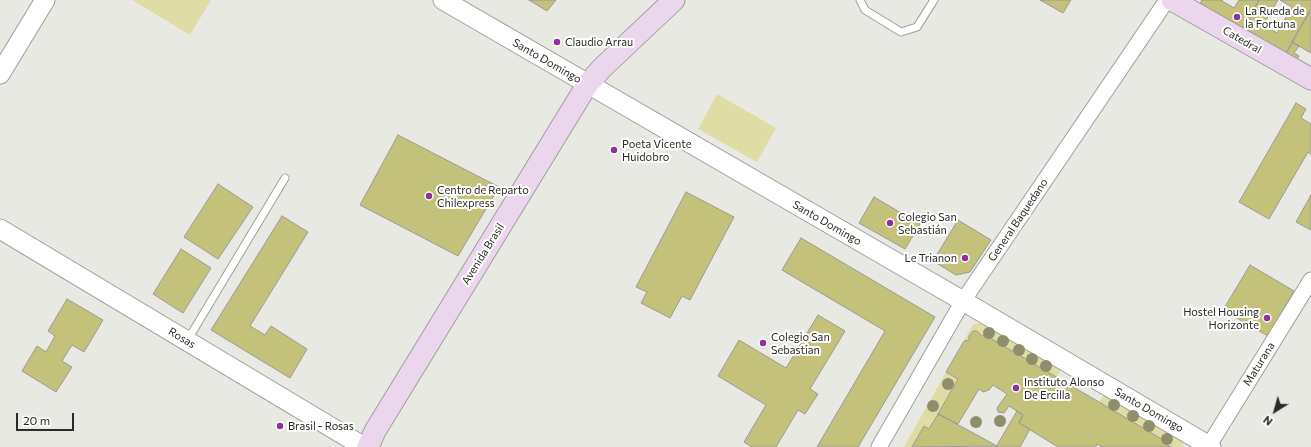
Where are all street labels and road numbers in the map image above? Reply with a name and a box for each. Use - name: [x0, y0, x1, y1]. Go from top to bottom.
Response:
- street label: Catedral: [1220, 24, 1264, 56]
- street label: Santo Domingo: [510, 36, 584, 86]
- street label: General Baquedano: [985, 176, 1051, 264]
- street label: Santo Domingo: [790, 198, 864, 248]
- street label: Avenida Brasil: [459, 221, 507, 287]
- street label: Rosas: [166, 325, 198, 351]
- street label: Maturana: [1240, 340, 1278, 388]
- street label: Santo Domingo: [1112, 385, 1186, 435]

